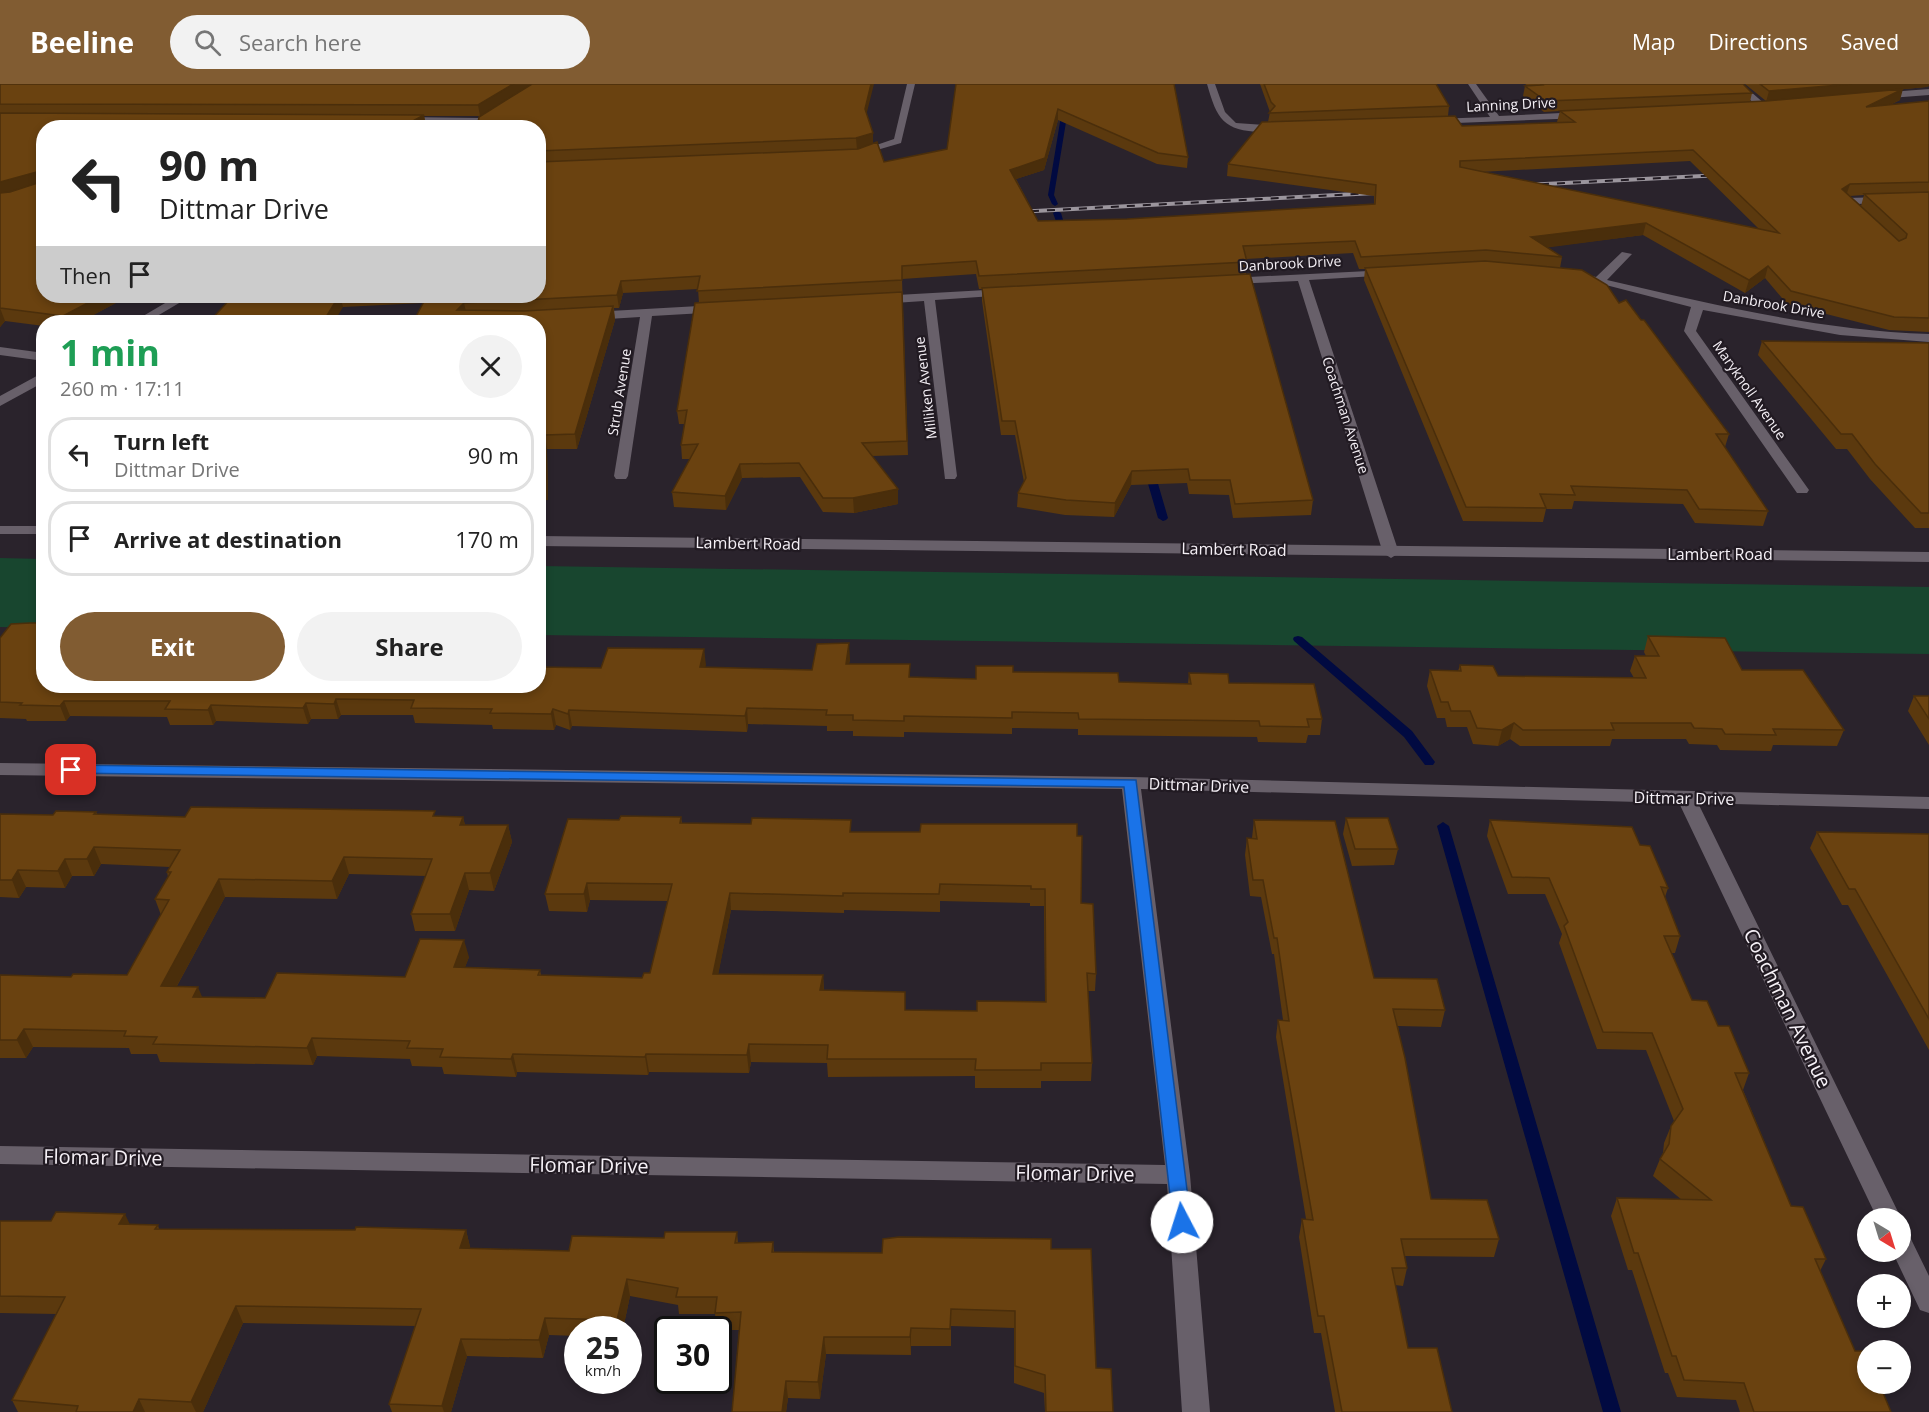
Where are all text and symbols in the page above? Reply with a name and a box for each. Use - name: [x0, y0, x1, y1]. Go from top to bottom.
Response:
- search box: [170, 15, 590, 69]
- text: Beeline: [30, 23, 134, 61]
- icon: search: [191, 26, 224, 59]
- text: Search here: [239, 27, 362, 57]
- text: Map: [1632, 28, 1675, 56]
- text: Directions: [1708, 28, 1808, 56]
- text: Saved: [1841, 28, 1899, 56]
- street label: Lanning Drive: [1466, 92, 1557, 116]
- text: 90 m: [159, 136, 259, 193]
- icon: left: [60, 144, 138, 222]
- text: Dittmar Drive: [159, 190, 329, 227]
- street label: Danbrook Drive: [1238, 251, 1342, 275]
- icon: arrive: [123, 258, 156, 291]
- text: Then: [60, 260, 111, 290]
- street label: Danbrook Drive: [1722, 286, 1826, 322]
- text: 1 min: [60, 328, 160, 377]
- button: close: [459, 335, 522, 398]
- street label: Milliken Avenue: [909, 336, 941, 440]
- street label: Maryknoll Avenue: [1709, 337, 1791, 443]
- street label: Strub Avenue: [603, 347, 635, 437]
- street label: Coachman Avenue: [1318, 354, 1374, 476]
- text: 260 m · 17:11: [60, 375, 185, 402]
- text: Turn left: [114, 426, 209, 456]
- icon: left: [63, 438, 96, 471]
- text: 90 m: [468, 440, 519, 470]
- text: Dittmar Drive: [114, 456, 240, 483]
- icon: arrive: [63, 522, 96, 555]
- text: Arrive at destination: [114, 524, 342, 554]
- text: 170 m: [455, 524, 519, 554]
- street label: Lambert Road: [695, 531, 801, 555]
- street label: Lambert Road: [1181, 537, 1287, 561]
- street label: Lambert Road: [1667, 543, 1773, 565]
- button: Exit: [60, 612, 285, 681]
- button: Share: [297, 612, 522, 681]
- pin: [45, 744, 96, 795]
- icon: arrive: [54, 753, 87, 786]
- street label: Dittmar Drive: [1148, 772, 1250, 798]
- street label: Dittmar Drive: [1634, 786, 1735, 810]
- street label: Coachman Avenue: [1738, 924, 1838, 1092]
- street label: Flomar Drive: [43, 1142, 163, 1172]
- street label: Flomar Drive: [529, 1150, 649, 1180]
- street label: Flomar Drive: [1015, 1158, 1135, 1188]
- position arrow: [1150, 1190, 1214, 1254]
- north arrow: [1857, 1208, 1911, 1262]
- map controls: [1857, 1208, 1911, 1394]
- button: +: [1857, 1274, 1911, 1328]
- speed limit sign: 30: [654, 1316, 732, 1394]
- text: 25: [586, 1327, 620, 1368]
- button: −: [1857, 1340, 1911, 1394]
- text: km/h: [585, 1360, 621, 1380]

